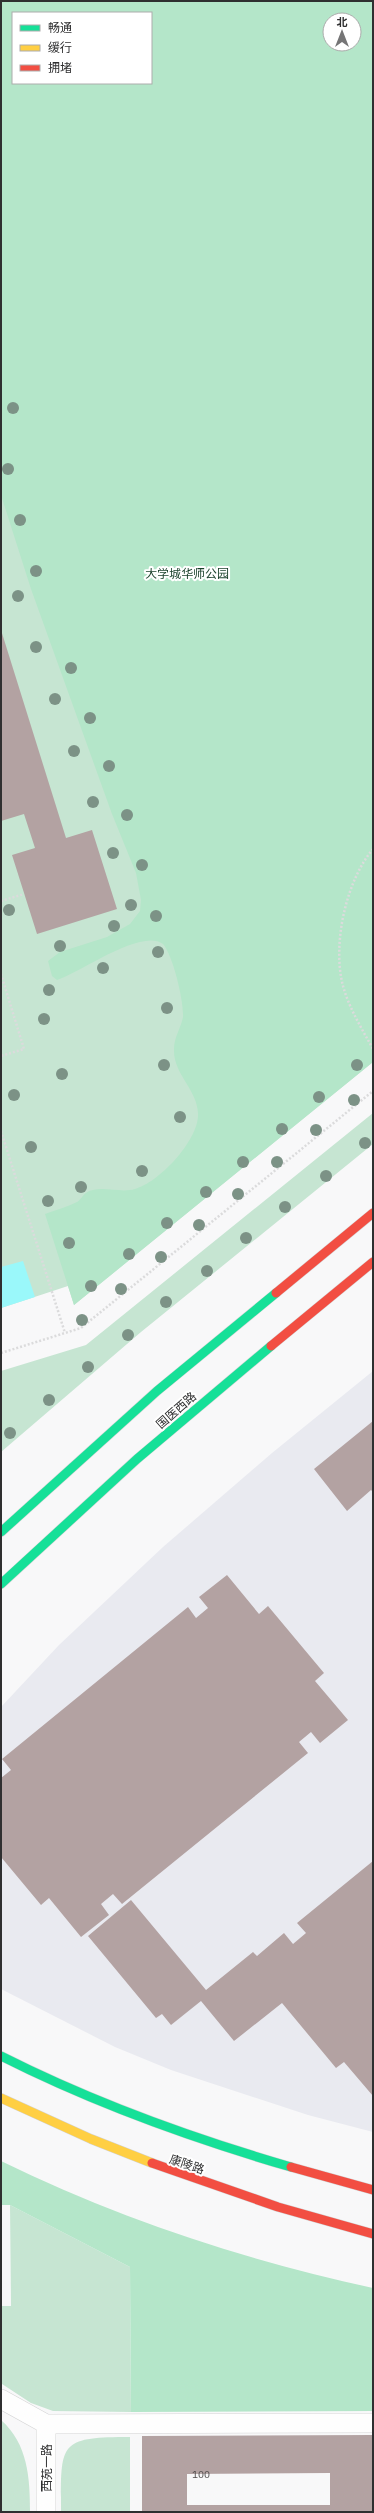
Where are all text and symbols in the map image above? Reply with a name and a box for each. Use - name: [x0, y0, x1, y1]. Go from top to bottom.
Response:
- legend: [12, 12, 152, 84]
- north arrow: [322, 12, 362, 52]
- text: 北: [337, 15, 348, 29]
- text: 畅通: [48, 20, 72, 35]
- text: 缓行: [48, 40, 72, 55]
- text: 拥堵: [48, 60, 72, 75]
- park label: 大学城华师公园: [145, 566, 229, 581]
- street label: 国医西路: [153, 1389, 199, 1431]
- street label: 康陵路: [168, 2151, 206, 2177]
- street label: 西苑一路: [39, 2444, 54, 2492]
- house number: 100: [192, 2468, 210, 2481]

